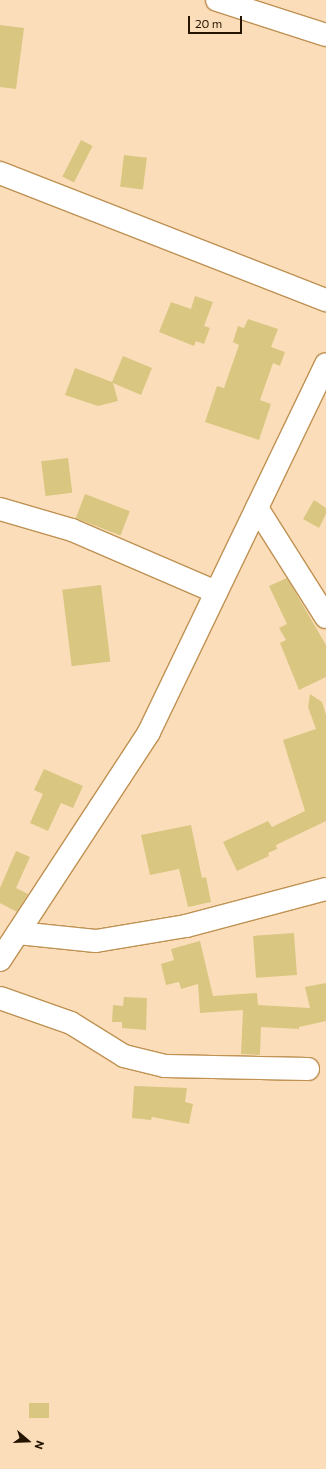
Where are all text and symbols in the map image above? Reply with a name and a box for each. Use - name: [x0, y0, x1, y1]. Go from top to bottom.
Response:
- scale bar: [190, 8, 244, 34]
- text: 20 m: [195, 16, 222, 30]
- north arrow: [8, 1421, 48, 1461]
- text: N: [32, 1439, 47, 1451]

